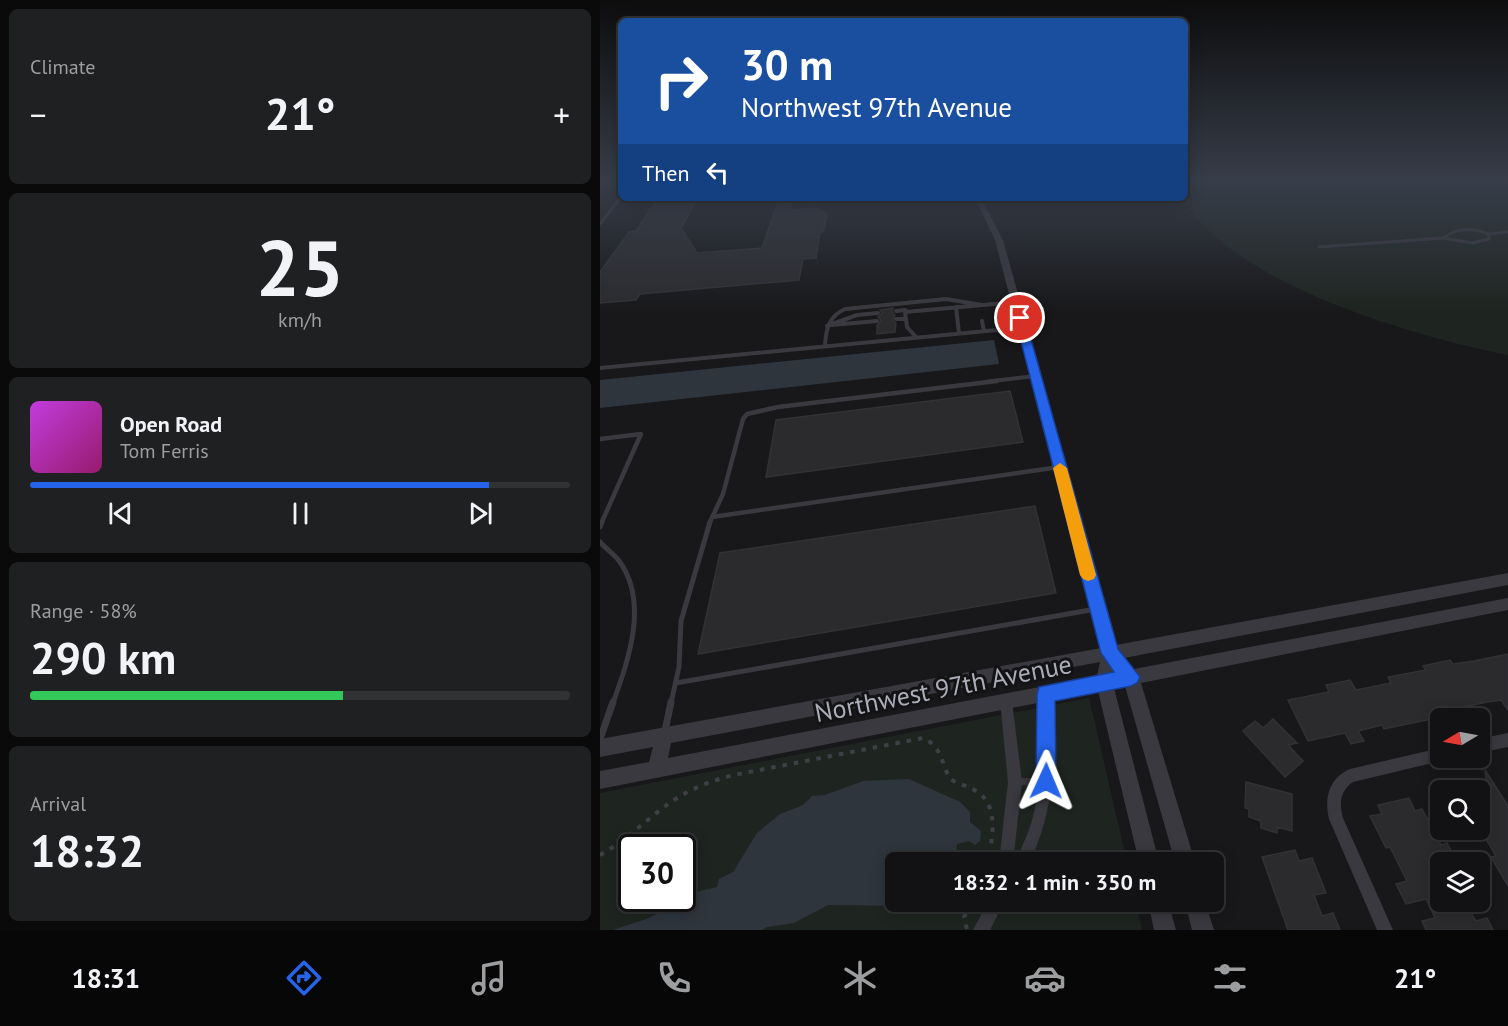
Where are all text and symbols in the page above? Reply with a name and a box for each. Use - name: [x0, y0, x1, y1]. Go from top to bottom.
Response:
- text: 30 m: [741, 37, 833, 92]
- icon: right: [642, 42, 720, 120]
- text: Climate: [30, 54, 96, 80]
- text: 21°: [265, 84, 335, 142]
- text: Northwest 97th Avenue: [741, 90, 1012, 124]
- text: −: [30, 93, 47, 136]
- text: +: [553, 93, 570, 136]
- icon: left: [701, 156, 734, 189]
- text: Then: [642, 159, 689, 187]
- text: 25: [256, 217, 344, 318]
- pin: [994, 292, 1045, 343]
- icon: arrive: [1003, 301, 1036, 334]
- text: km/h: [278, 307, 322, 333]
- text: Open Road: [120, 410, 222, 438]
- text: Tom Ferris: [120, 438, 209, 464]
- icon: previous: [104, 497, 137, 530]
- icon: pause: [284, 497, 317, 530]
- icon: next: [464, 497, 497, 530]
- text: Range · 58%: [30, 598, 137, 624]
- text: 290 km: [30, 628, 176, 686]
- street label: Northwest 97th Avenue: [812, 647, 1074, 729]
- north arrow: [1430, 708, 1490, 768]
- map controls: [1430, 708, 1490, 912]
- position arrow: [1014, 749, 1078, 813]
- button: search: [1430, 780, 1490, 840]
- text: Arrival: [30, 791, 86, 817]
- text: 18:32: [30, 821, 144, 879]
- speed limit sign: 30: [618, 834, 696, 912]
- button: layers: [1430, 852, 1490, 912]
- text: 18:32 · 1 min · 350 m: [953, 868, 1156, 896]
- icon: directions: [283, 957, 325, 999]
- icon: music: [468, 957, 510, 999]
- icon: phone: [653, 957, 695, 999]
- icon: climate: [839, 957, 881, 999]
- icon: car: [1024, 957, 1066, 999]
- icon: filters: [1209, 957, 1251, 999]
- text: 18:31: [72, 961, 140, 995]
- text: 21°: [1394, 961, 1436, 995]

